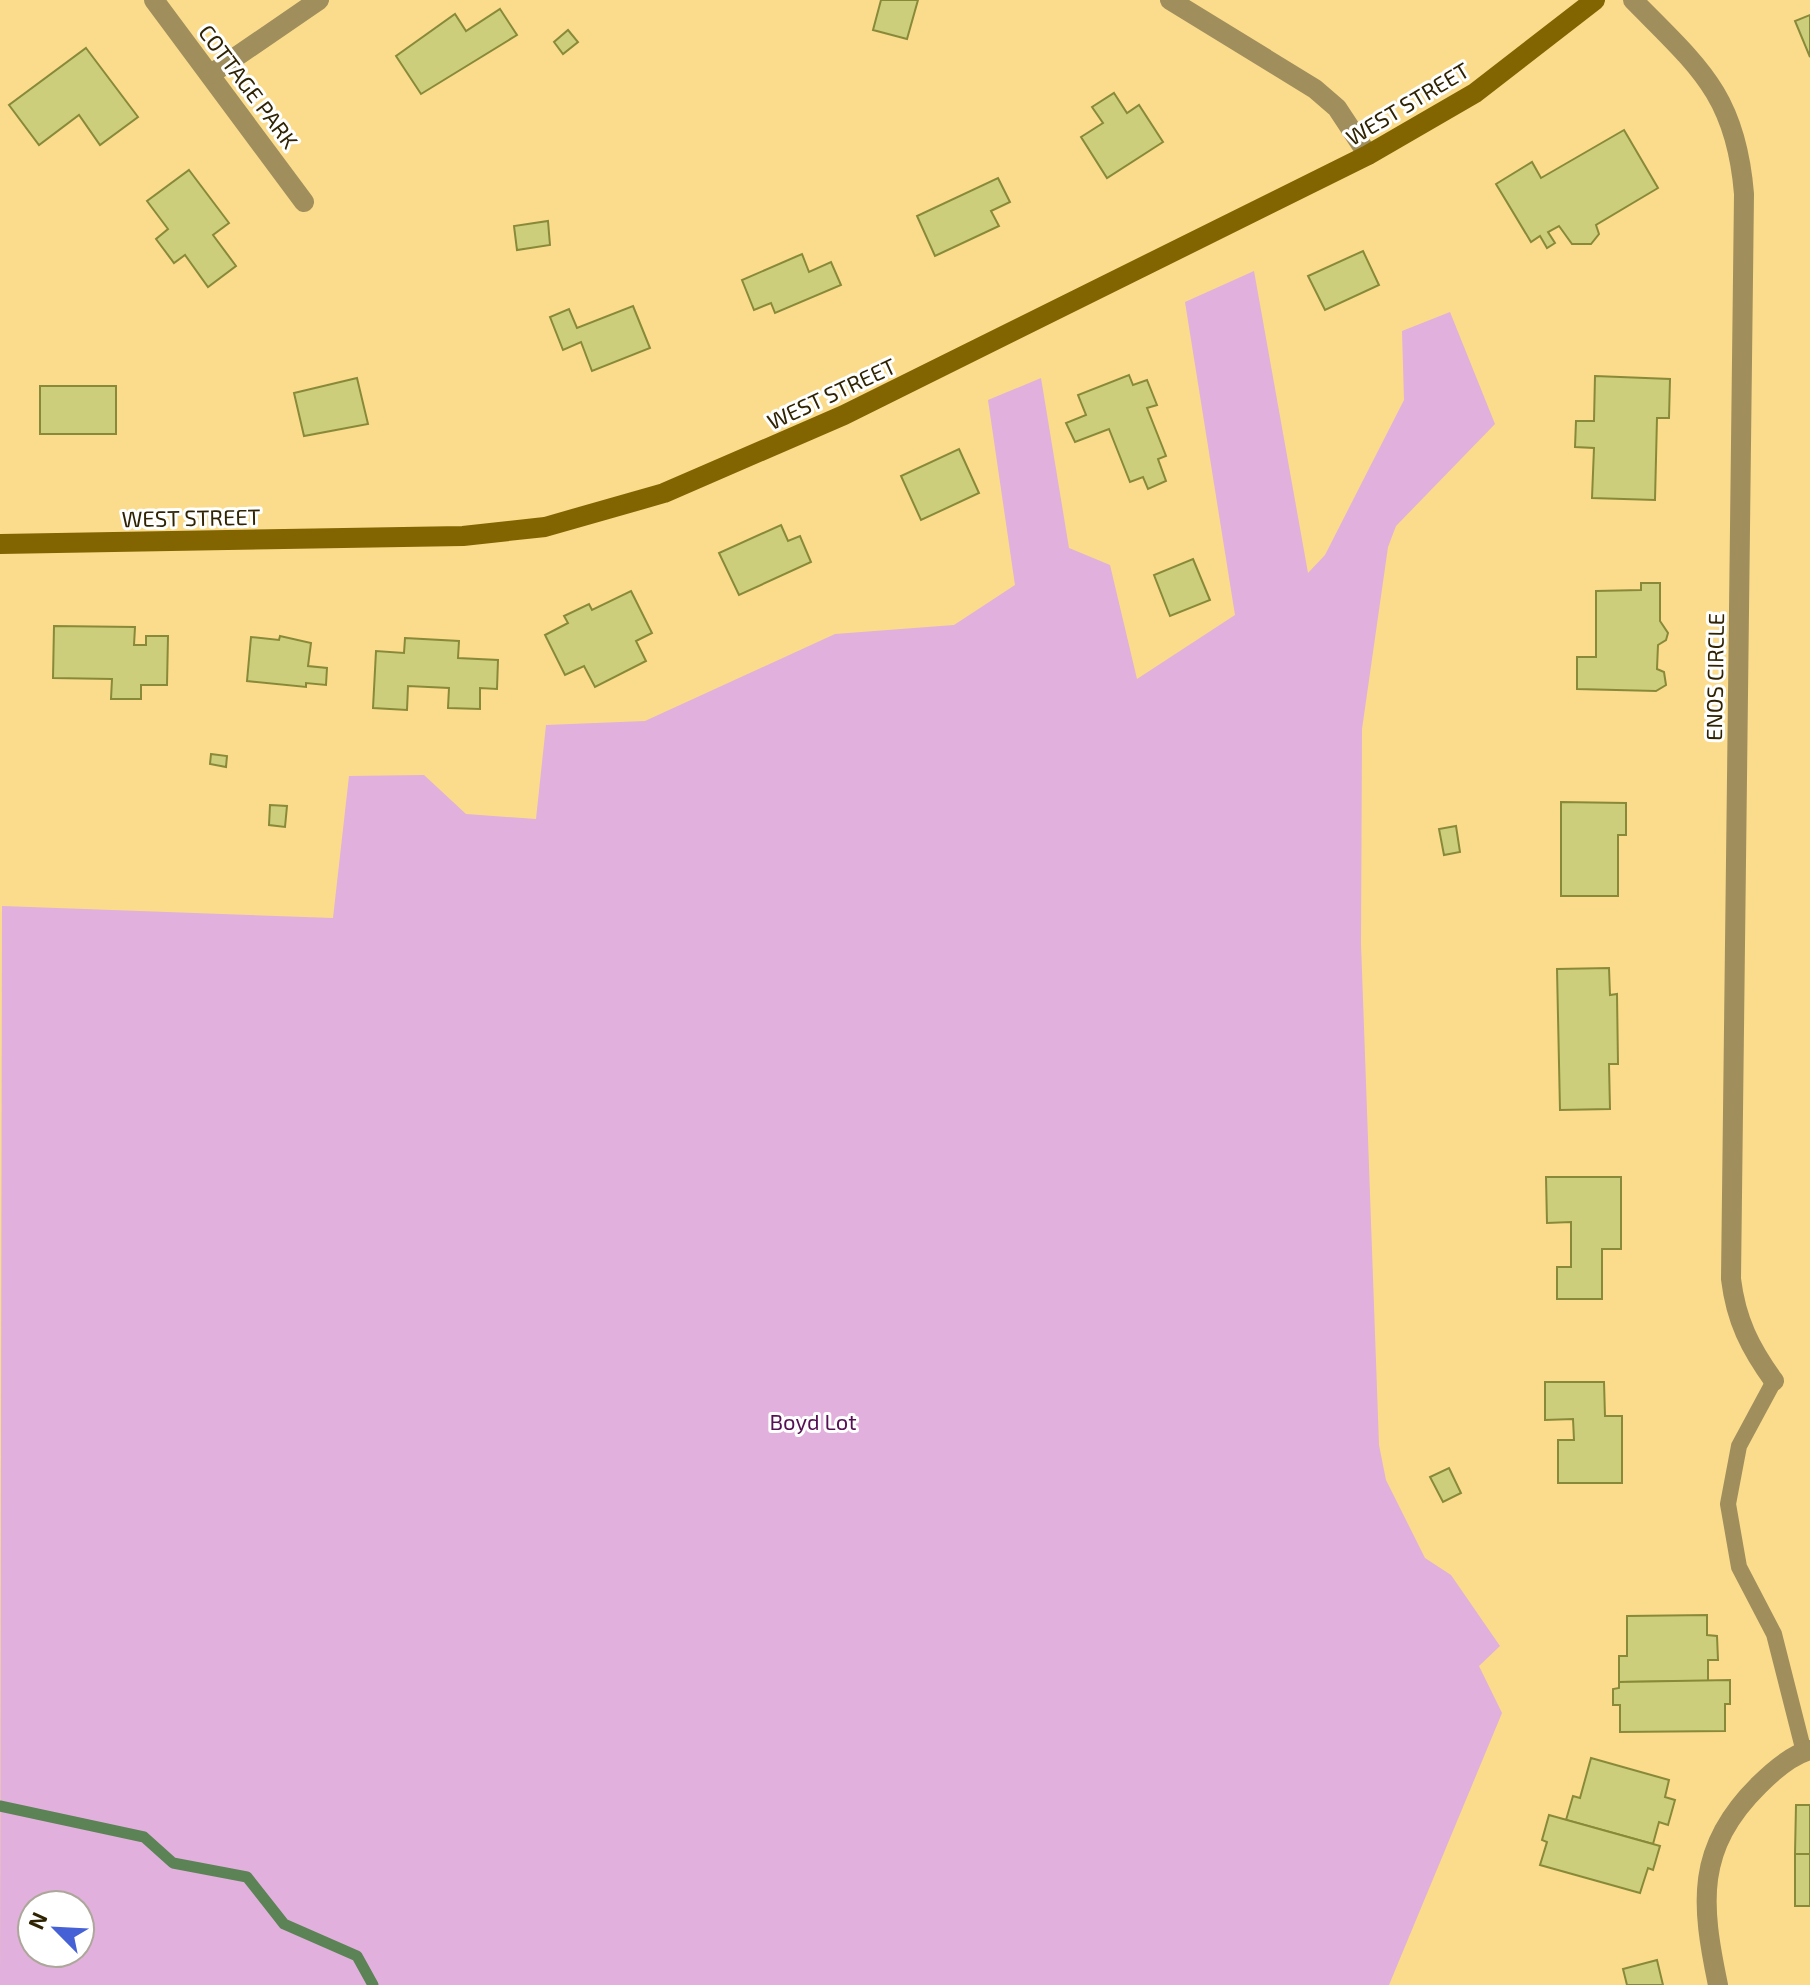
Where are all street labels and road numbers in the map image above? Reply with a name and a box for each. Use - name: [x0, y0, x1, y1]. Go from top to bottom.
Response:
- street label: COTTAGE PARK: [194, 19, 304, 153]
- street label: WEST STREET: [1341, 56, 1473, 150]
- street label: WEST STREET: [763, 352, 900, 434]
- street label: WEST STREET: [121, 503, 261, 531]
- street label: ENOS CIRCLE: [1700, 613, 1728, 741]

